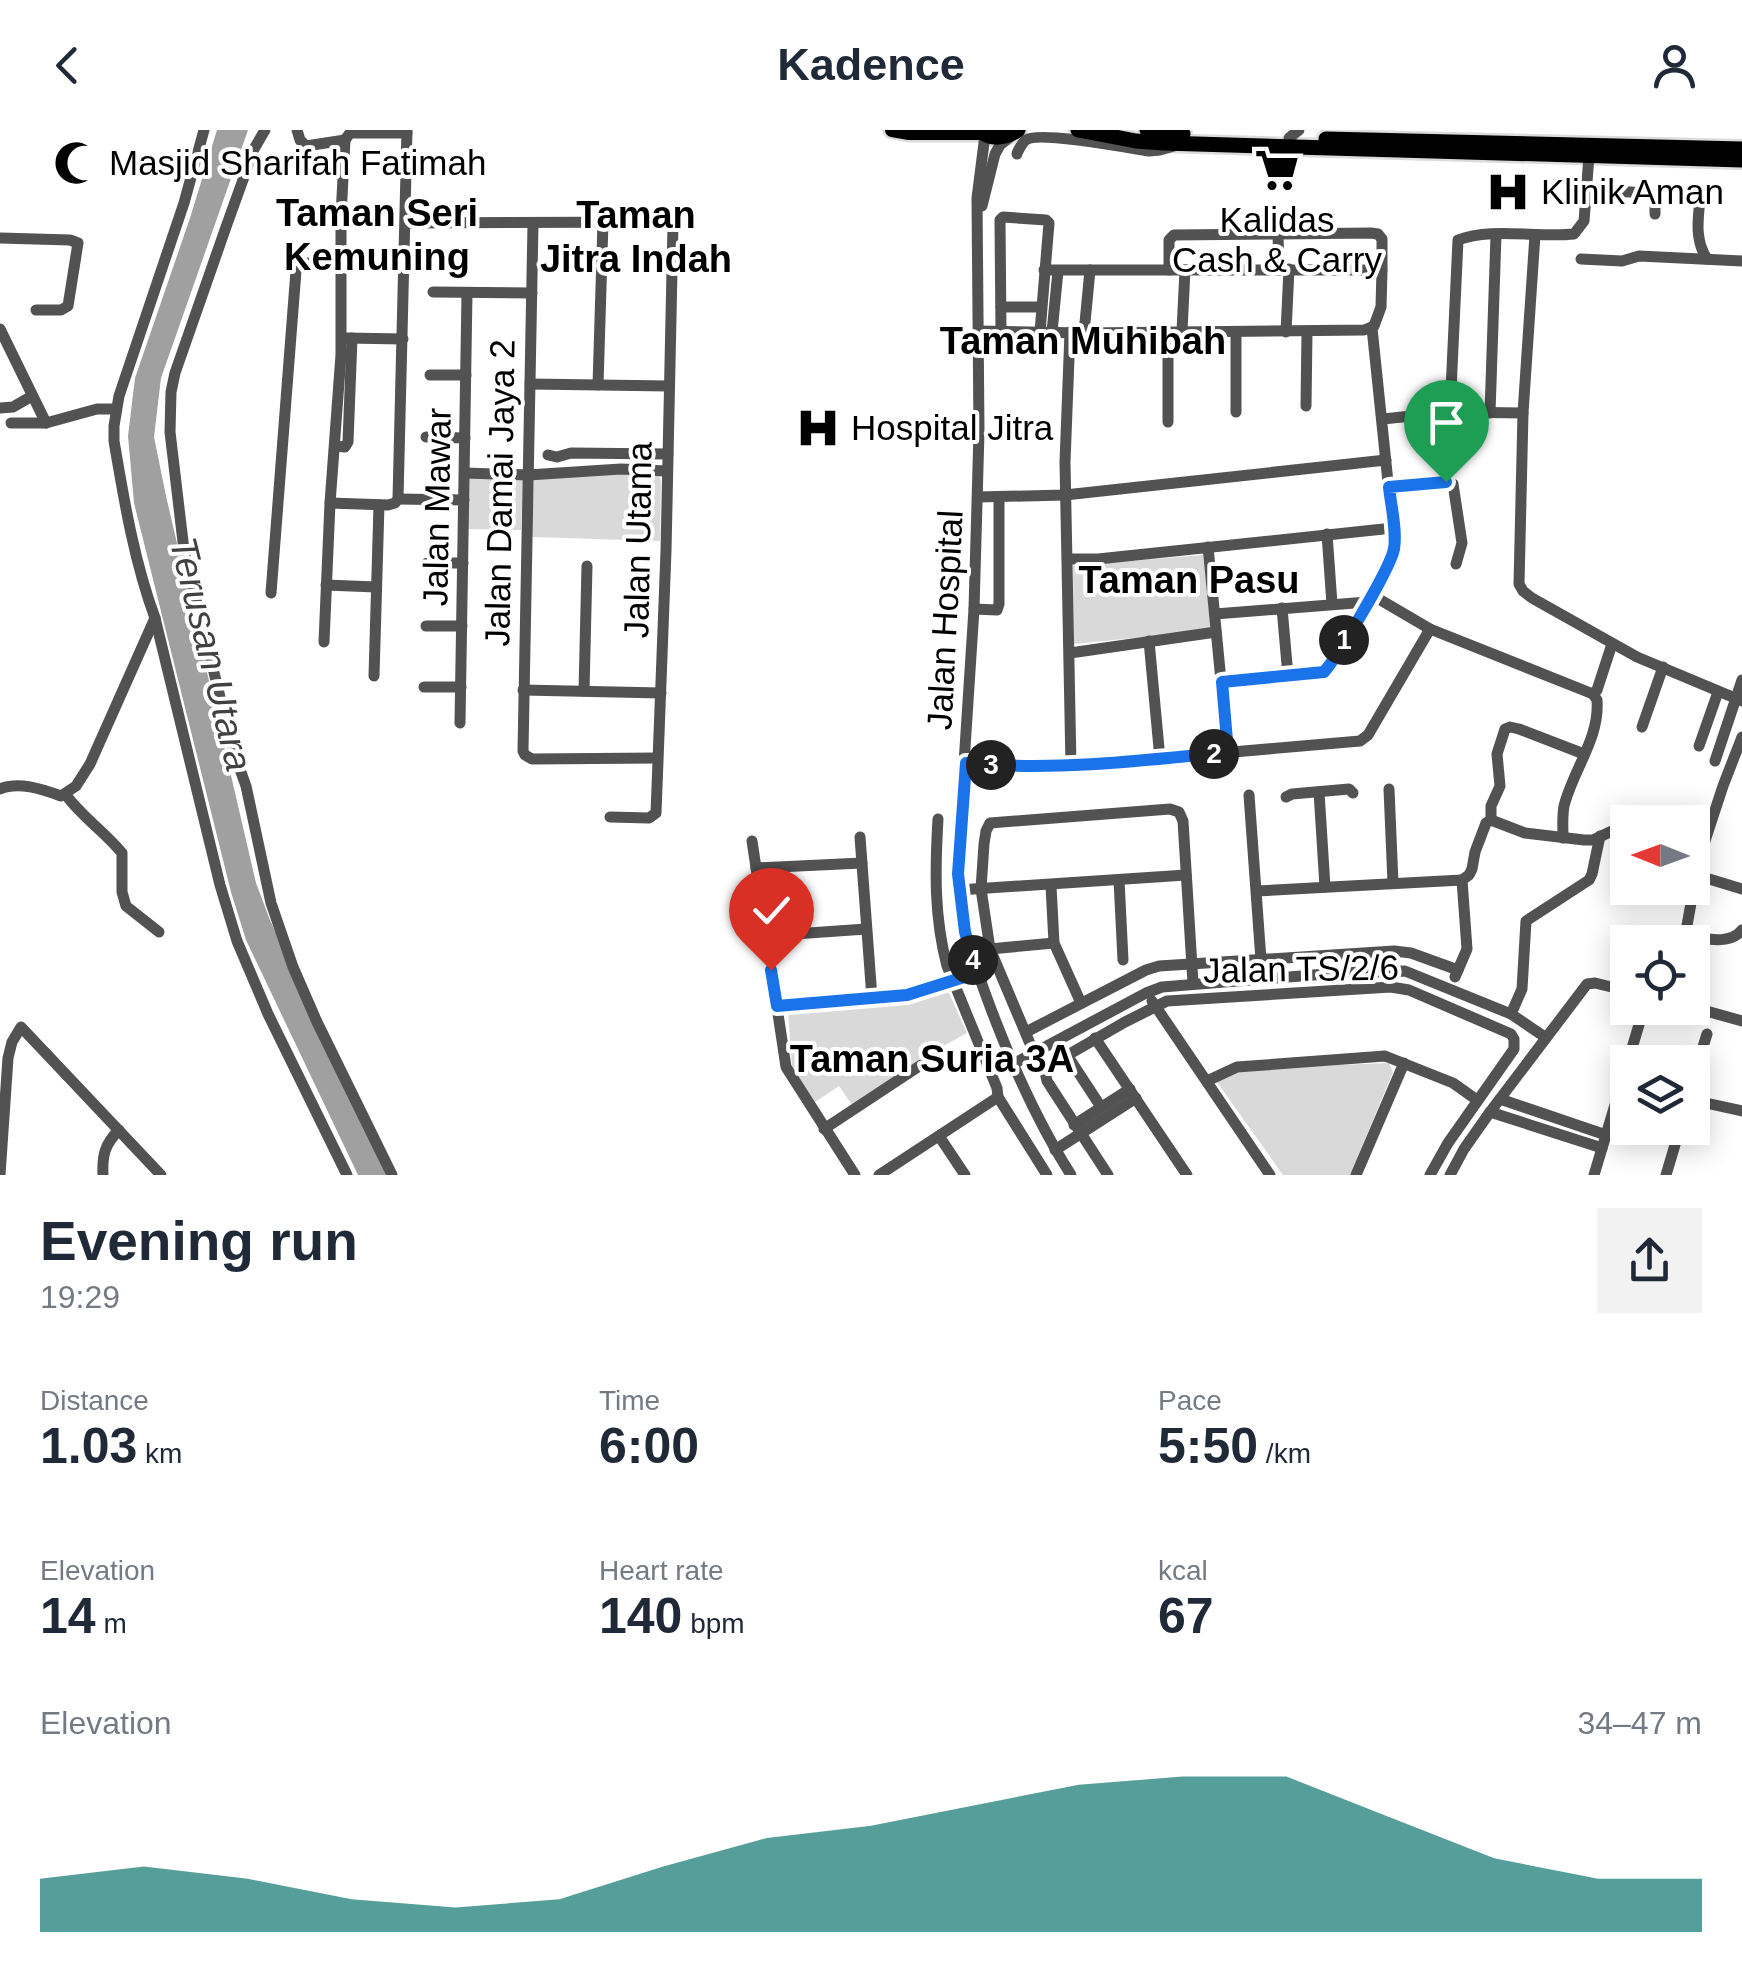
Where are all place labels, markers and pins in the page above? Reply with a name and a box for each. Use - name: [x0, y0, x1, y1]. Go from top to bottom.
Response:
- mosque icon: Masjid Sharifah Fatimah: [52, 139, 100, 187]
- place label: Masjid Sharifah Fatimah: [109, 143, 486, 182]
- supermarket icon: Kalidas Cash & Carry: [1253, 146, 1301, 194]
- hospital icon: Klinik Aman: [1484, 168, 1532, 216]
- place label: Klinik Aman: [1541, 172, 1724, 211]
- place label: Kalidas Cash & Carry: [1172, 200, 1383, 279]
- pin: [1404, 380, 1489, 483]
- hospital icon: Hospital Jitra: [794, 404, 842, 452]
- place label: Hospital Jitra: [851, 408, 1054, 447]
- pin: 1: [1319, 615, 1369, 665]
- pin: 2: [1189, 729, 1239, 779]
- pin: 3: [966, 740, 1016, 790]
- pin: [729, 868, 814, 971]
- pin: 4: [948, 935, 998, 985]

